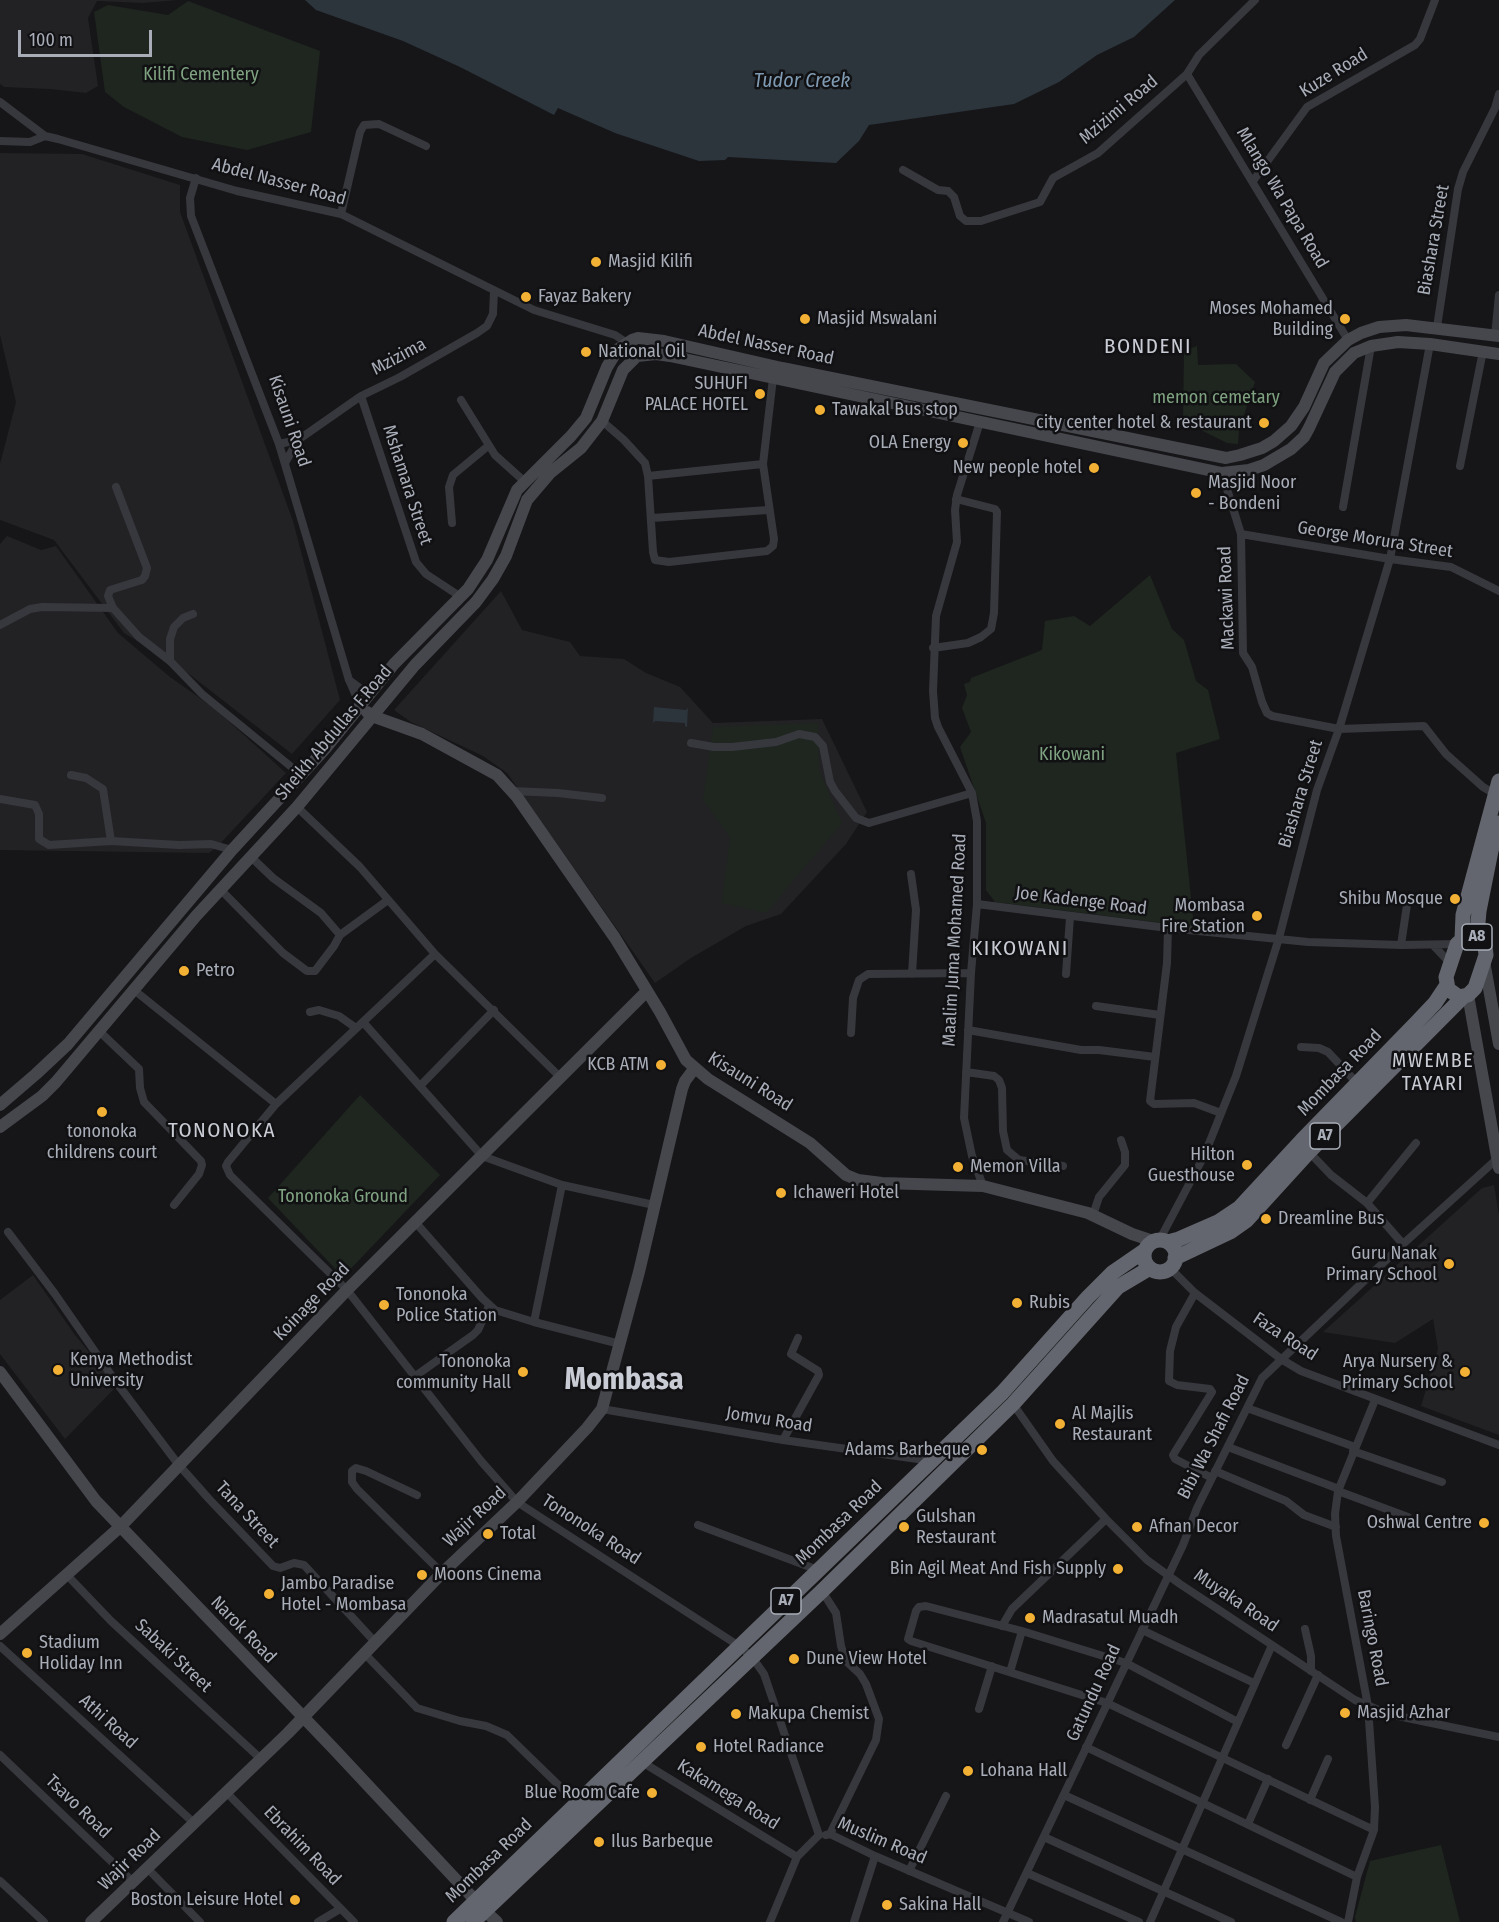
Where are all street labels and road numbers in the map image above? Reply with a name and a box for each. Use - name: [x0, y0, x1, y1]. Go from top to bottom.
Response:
- street label: Kuze Road: [1296, 44, 1372, 102]
- street label: Mzizimi Road: [1075, 71, 1163, 149]
- street label: Mlango Wa Papa Road: [1231, 124, 1333, 272]
- street label: Abdel Nasser Road: [210, 154, 348, 210]
- street label: Biashara Street: [1414, 183, 1454, 297]
- street label: Abdel Nasser Road: [696, 320, 836, 370]
- street label: Mzizima: [368, 334, 430, 380]
- street label: Kisauni Road: [263, 372, 315, 470]
- street label: Mshamara Street: [377, 422, 437, 548]
- street label: George Morura Street: [1296, 517, 1454, 563]
- street label: Mackawi Road: [1214, 546, 1240, 650]
- street label: Sheikh Abdullas F.Road: [271, 661, 397, 805]
- street label: Biashara Street: [1274, 737, 1328, 851]
- street label: Maalim Juma Mohamed Road: [939, 833, 971, 1047]
- street label: Joe Kadenge Road: [1014, 882, 1148, 920]
- road number: A8: [1462, 924, 1492, 950]
- street label: Mombasa Road: [1293, 1025, 1387, 1121]
- street label: Kisauni Road: [704, 1048, 796, 1116]
- road number: A7: [1310, 1123, 1340, 1149]
- street label: Koinage Road: [269, 1259, 355, 1345]
- street label: Faza Road: [1249, 1308, 1321, 1366]
- street label: Bibi Wa Shafi Road: [1173, 1371, 1255, 1503]
- street label: Jomvu Road: [724, 1403, 814, 1437]
- street label: Mombasa Road: [791, 1476, 887, 1570]
- street label: Tana Street: [211, 1477, 283, 1553]
- street label: Wajir Road: [439, 1482, 511, 1552]
- street label: Tononoka Road: [538, 1490, 644, 1570]
- street label: Muyaka Road: [1190, 1565, 1282, 1637]
- road number: A7: [771, 1588, 801, 1614]
- street label: Baringo Road: [1352, 1588, 1392, 1688]
- street label: Narok Road: [206, 1592, 280, 1668]
- street label: Sabaki Street: [130, 1615, 216, 1697]
- street label: Gatundu Road: [1062, 1641, 1126, 1745]
- street label: Athi Road: [74, 1690, 142, 1754]
- street label: Kakamega Road: [673, 1755, 783, 1835]
- street label: Tsavo Road: [41, 1771, 115, 1843]
- street label: Ebrahim Road: [259, 1802, 345, 1890]
- street label: Muslim Road: [834, 1813, 930, 1869]
- street label: Mombasa Road: [441, 1814, 537, 1908]
- street label: Wajir Road: [94, 1825, 166, 1895]

